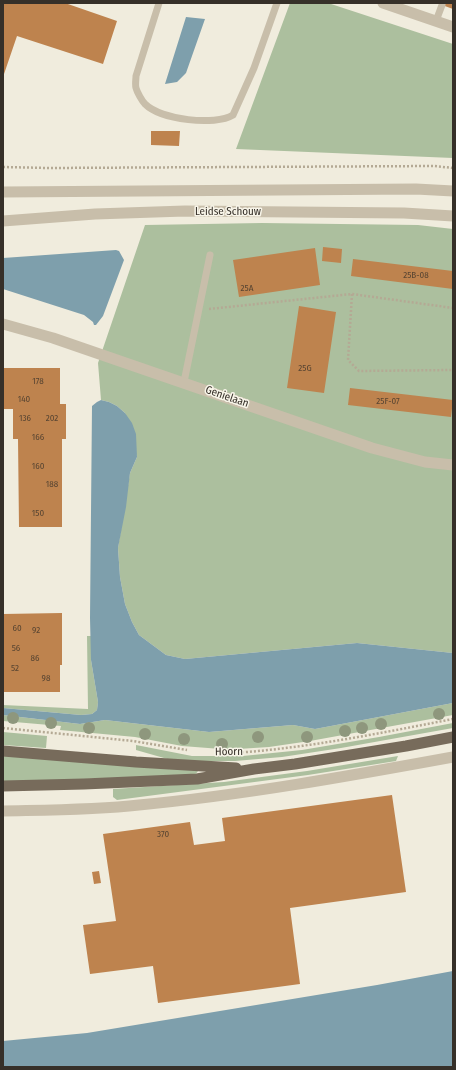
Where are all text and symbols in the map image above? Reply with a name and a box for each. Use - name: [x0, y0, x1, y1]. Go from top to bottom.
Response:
- street label: Leidse Schouw: [195, 205, 261, 219]
- house number: 25B-08: [403, 270, 429, 280]
- house number: 25A: [241, 283, 253, 293]
- house number: 25G: [298, 363, 312, 373]
- house number: 178: [32, 376, 44, 386]
- street label: Genielaan: [204, 383, 250, 411]
- house number: 140: [18, 394, 30, 404]
- house number: 25F-07: [376, 396, 400, 406]
- house number: 136: [19, 413, 31, 423]
- house number: 202: [46, 413, 58, 423]
- house number: 166: [32, 432, 44, 442]
- house number: 160: [32, 461, 44, 471]
- house number: 188: [46, 479, 58, 489]
- house number: 150: [32, 508, 44, 518]
- house number: 60: [12, 623, 22, 633]
- house number: 92: [32, 625, 40, 635]
- house number: 56: [12, 643, 20, 653]
- house number: 86: [31, 653, 39, 663]
- house number: 52: [11, 663, 19, 673]
- house number: 98: [42, 673, 50, 683]
- street label: Hoorn: [215, 745, 243, 759]
- house number: 370: [157, 829, 169, 839]

